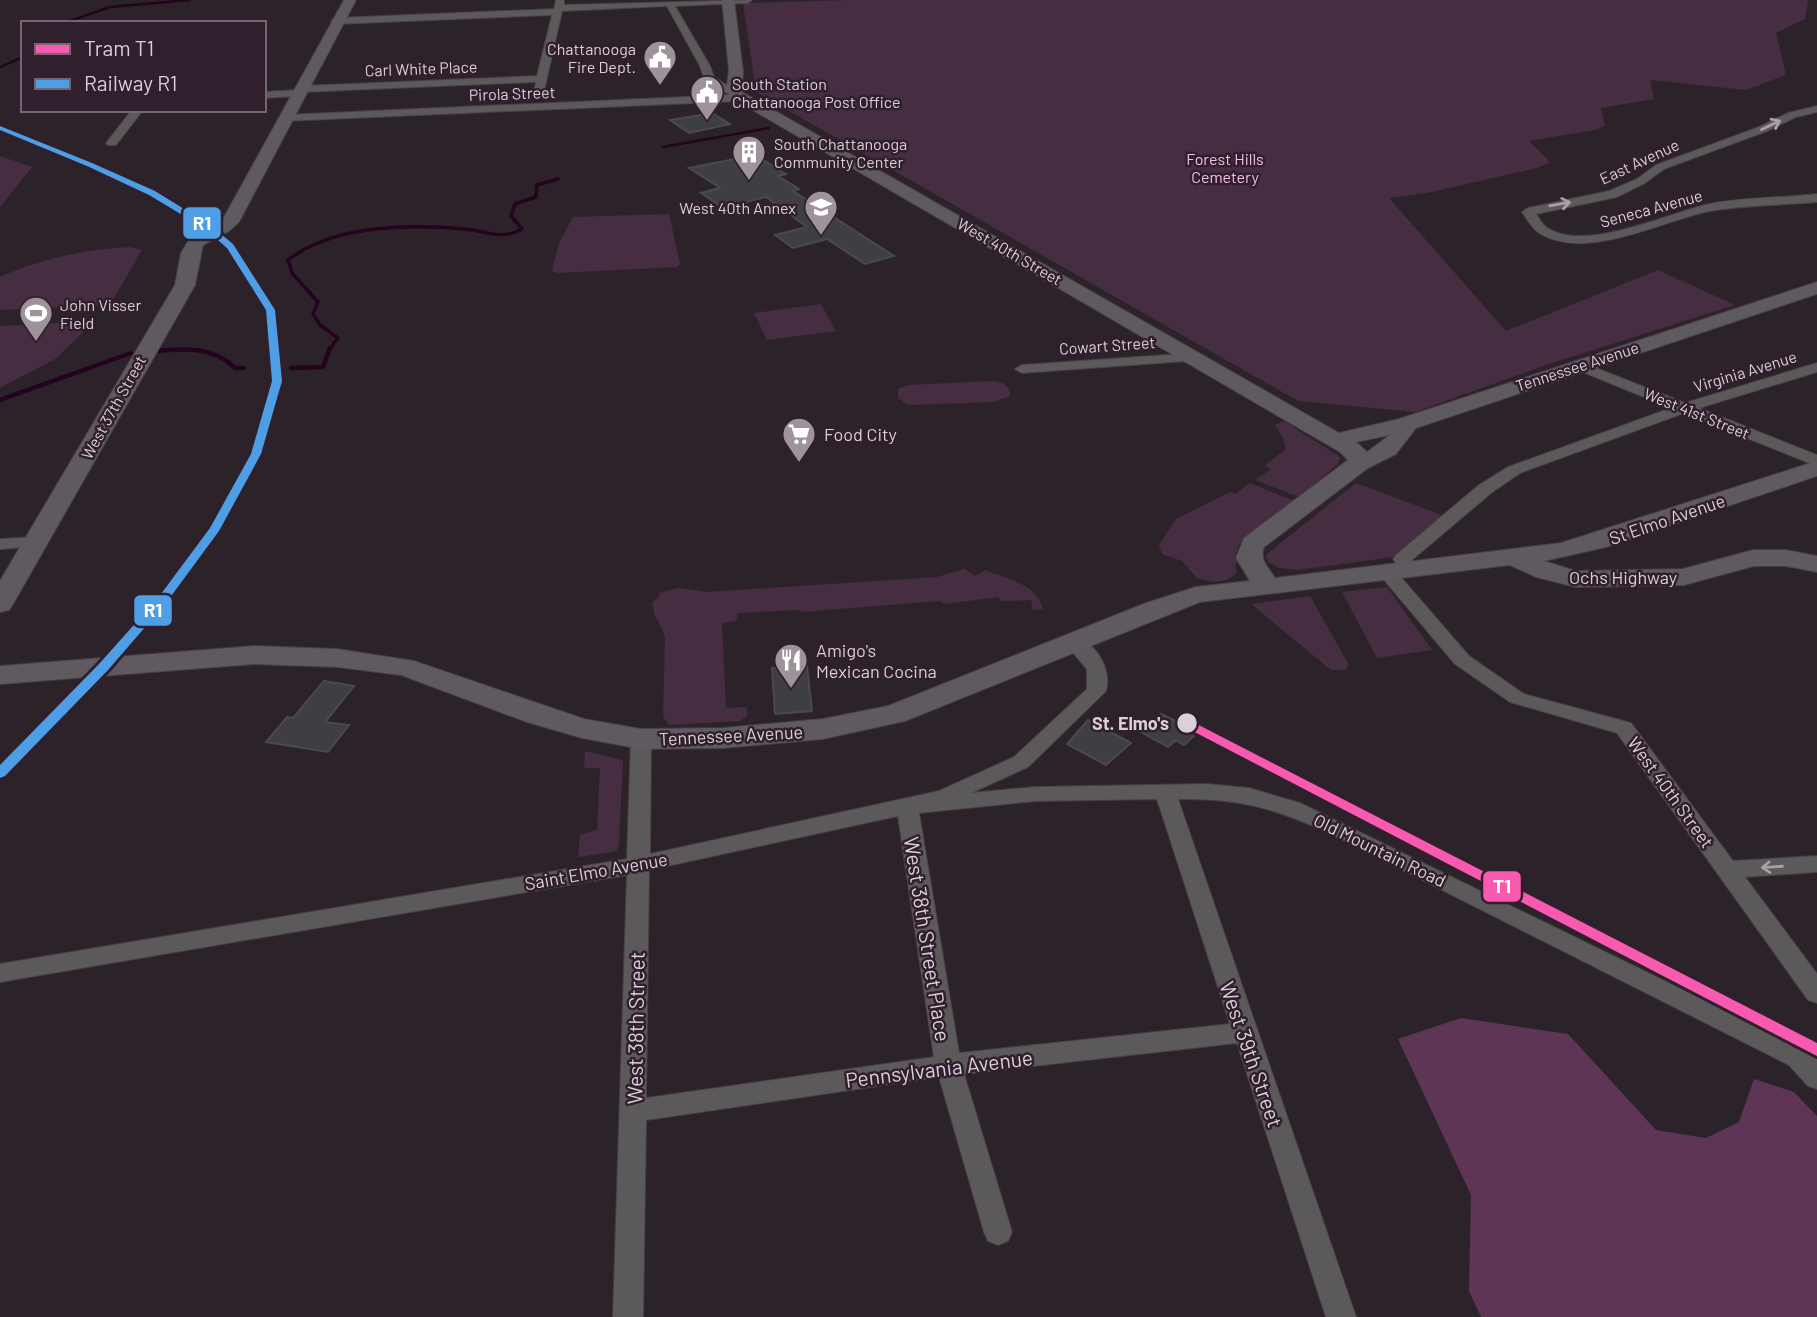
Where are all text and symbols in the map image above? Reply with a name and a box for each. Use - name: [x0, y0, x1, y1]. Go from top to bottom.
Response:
- legend: [21, 21, 266, 112]
- text: Tram T1: [84, 35, 154, 60]
- public building icon: Chattanooga Fire Dept.: [641, 38, 679, 87]
- place label: Chattanooga Fire Dept.: [547, 39, 636, 76]
- street label: Carl White Place: [364, 57, 478, 79]
- text: Railway R1: [84, 70, 177, 95]
- public building icon: South Station Chattanooga Post Office: [688, 73, 726, 122]
- place label: South Station Chattanooga Post Office: [732, 74, 901, 111]
- street label: Pirola Street: [468, 82, 556, 104]
- one-way arrow: [1760, 117, 1781, 131]
- building icon: South Chattanooga Community Center: [730, 133, 768, 182]
- place label: South Chattanooga Community Center: [774, 134, 907, 171]
- street label: East Avenue: [1596, 134, 1682, 188]
- park label: Forest Hills Cemetery: [1186, 149, 1264, 186]
- street label: Seneca Avenue: [1598, 185, 1704, 231]
- school or university icon: West 40th Annex: [802, 188, 840, 237]
- one-way arrow: [1548, 197, 1571, 210]
- place label: West 40th Annex: [679, 198, 796, 217]
- line badge: R1: [182, 206, 222, 240]
- text: R1: [193, 211, 211, 234]
- street label: West 40th Street: [954, 213, 1066, 289]
- sports icon: John Visser Field: [17, 294, 55, 343]
- place label: John Visser Field: [60, 295, 142, 332]
- street label: Cowart Street: [1058, 332, 1156, 358]
- street label: Tennessee Avenue: [1513, 337, 1641, 395]
- street label: Virginia Avenue: [1691, 346, 1799, 396]
- street label: West 37th Street: [77, 352, 149, 462]
- street label: West 41st Street: [1642, 383, 1752, 443]
- supermarket icon: Food City: [780, 415, 818, 464]
- place label: Food City: [824, 423, 897, 445]
- street label: St Elmo Avenue: [1606, 489, 1728, 549]
- street label: Ochs Highway: [1569, 566, 1677, 588]
- line badge: R1: [133, 594, 173, 627]
- text: R1: [144, 598, 162, 621]
- place label: Amigo's Mexican Cocina: [816, 639, 937, 682]
- restaurant icon: Amigo's Mexican Cocina: [772, 641, 810, 690]
- marker: St. Elmo's: [1175, 711, 1199, 735]
- place label: St. Elmo's: [1092, 712, 1169, 734]
- street label: Tennessee Avenue: [658, 720, 804, 750]
- street label: West 40th Street: [1623, 732, 1719, 852]
- street label: Old Mountain Road: [1310, 808, 1450, 892]
- street label: West 38th Street Place: [899, 835, 957, 1043]
- street label: Saint Elmo Avenue: [523, 848, 669, 894]
- one-way arrow: [1762, 861, 1784, 874]
- line badge: T1: [1482, 870, 1522, 903]
- text: T1: [1493, 874, 1511, 897]
- street label: West 38th Street: [621, 951, 649, 1105]
- street label: West 39th Street: [1215, 978, 1289, 1130]
- street label: Pennsylvania Avenue: [844, 1044, 1034, 1092]

